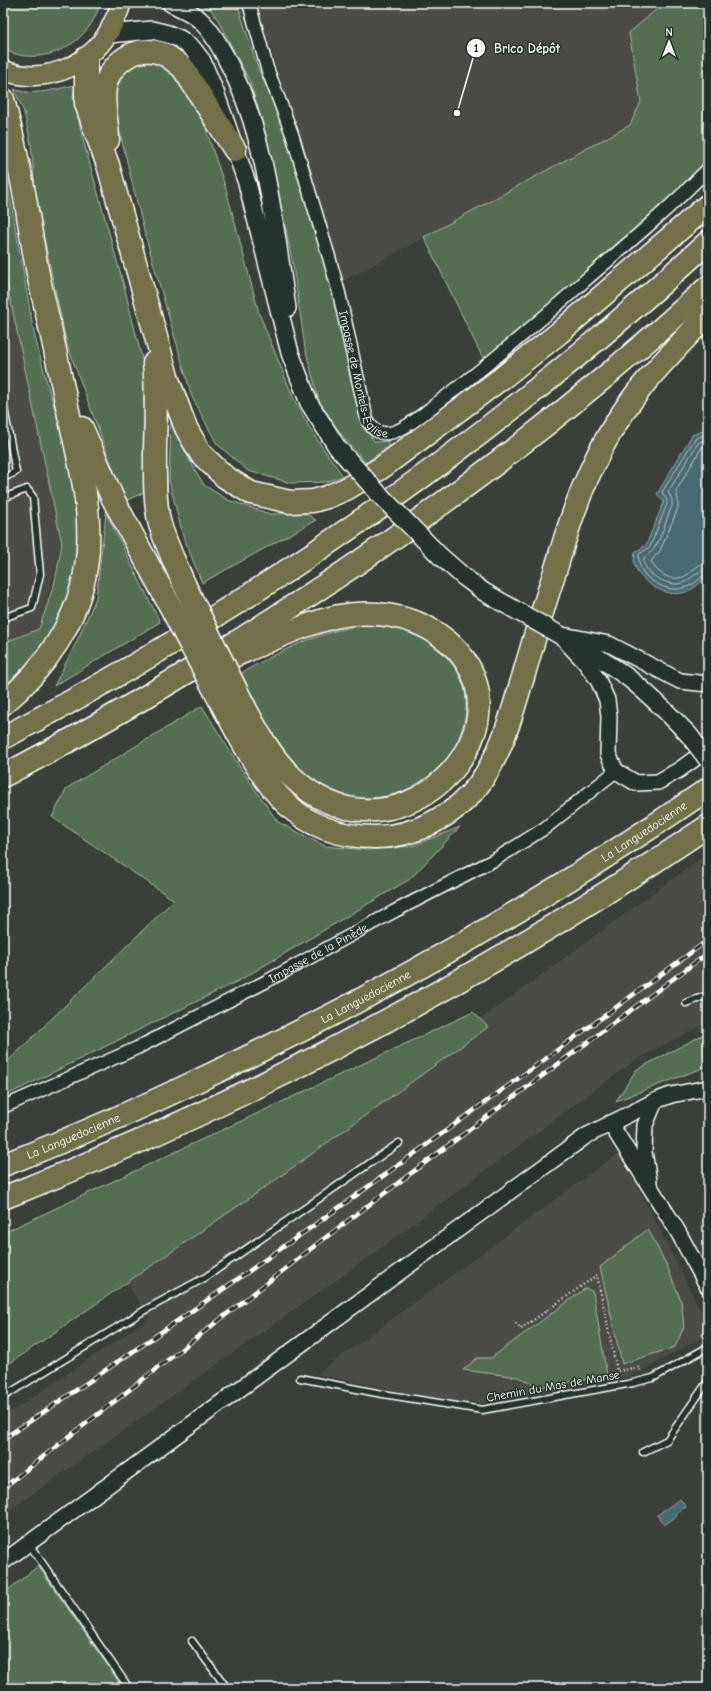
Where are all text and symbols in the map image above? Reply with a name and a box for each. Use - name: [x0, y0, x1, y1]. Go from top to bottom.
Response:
- north arrow: [649, 22, 689, 62]
- text: N: [665, 26, 673, 39]
- callout: Brico Dépôt: [466, 35, 568, 60]
- text: 1: [474, 41, 479, 55]
- text: Brico Dépôt: [494, 41, 561, 56]
- street label: Impasse de Montels-Église: [336, 309, 388, 440]
- street label: La Languedocienne: [599, 798, 690, 865]
- street label: Impasse de la Pinède: [266, 920, 370, 986]
- street label: La Languedocienne: [318, 967, 413, 1026]
- street label: La Languedocienne: [25, 1110, 122, 1162]
- street label: Chemin du Mas de Manse: [485, 1367, 621, 1405]

